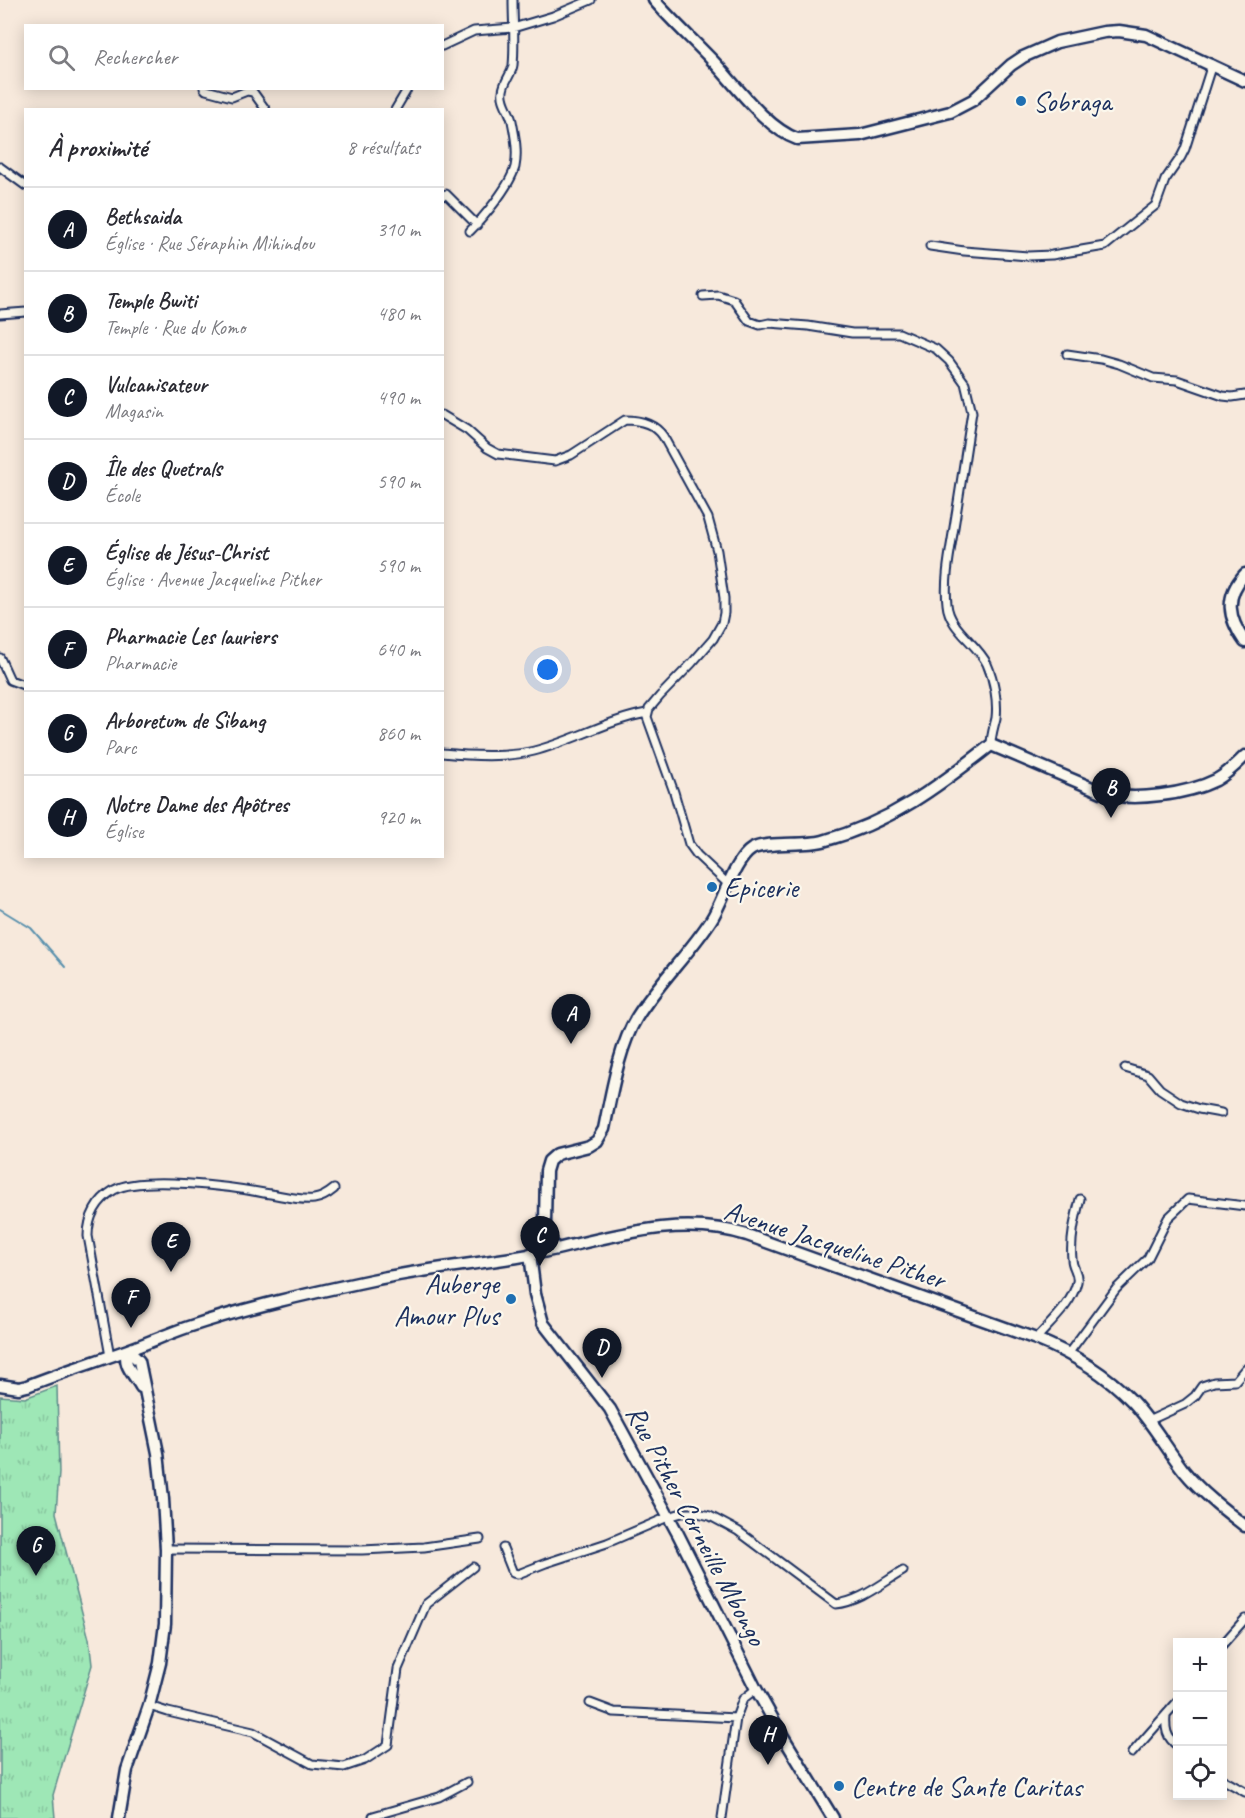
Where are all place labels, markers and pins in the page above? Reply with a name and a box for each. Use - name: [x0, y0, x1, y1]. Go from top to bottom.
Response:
- place label: Sobraga: [1033, 84, 1114, 119]
- marker: Sobraga: [1014, 94, 1028, 108]
- pin: B: [1092, 768, 1130, 818]
- place label: Epicerie: [724, 870, 800, 905]
- marker: Epicerie: [705, 880, 719, 894]
- pin: A: [552, 994, 590, 1044]
- pin: C: [520, 1216, 560, 1266]
- pin: E: [152, 1222, 190, 1272]
- place label: Auberge Amour Plus: [394, 1266, 501, 1333]
- pin: F: [112, 1278, 150, 1328]
- marker: Auberge Amour Plus: [504, 1292, 518, 1306]
- pin: D: [582, 1328, 622, 1378]
- pin: G: [16, 1526, 56, 1576]
- pin: H: [748, 1716, 788, 1765]
- place label: Centre de Sante Caritas: [851, 1769, 1084, 1804]
- marker: Centre de Sante Caritas: [832, 1779, 846, 1793]

